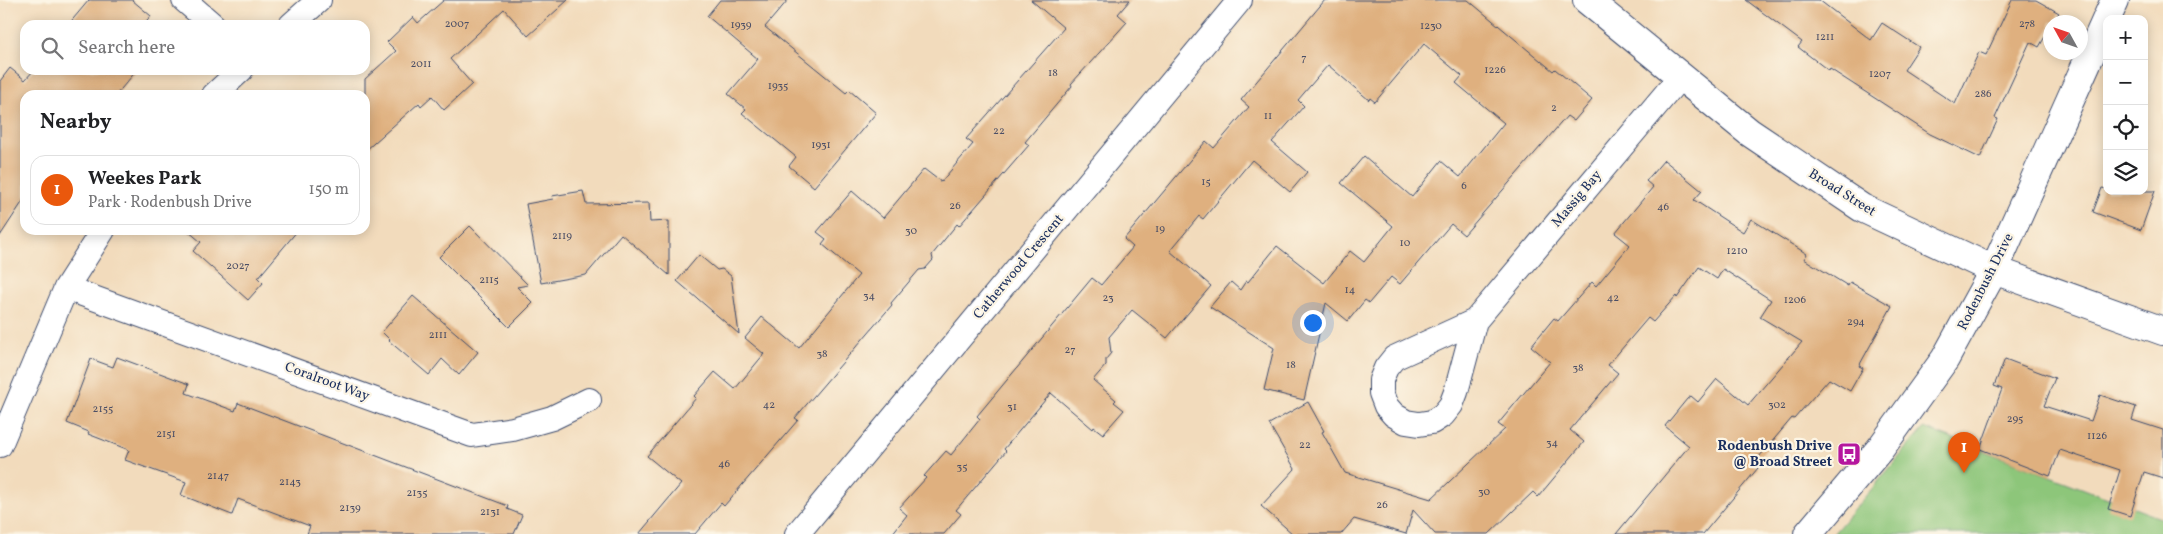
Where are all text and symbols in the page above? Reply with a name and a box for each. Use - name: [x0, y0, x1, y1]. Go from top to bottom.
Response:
- north arrow: [2043, 15, 2088, 60]
- map controls: [2103, 15, 2148, 195]
- button: +: [2103, 15, 2148, 60]
- house number: 2007: [445, 17, 469, 32]
- house number: 278: [2019, 17, 2036, 32]
- house number: 1939: [731, 18, 752, 33]
- house number: 1230: [1420, 19, 1442, 34]
- search box: [20, 20, 370, 75]
- house number: 1211: [1816, 30, 1834, 45]
- icon: search: [38, 34, 66, 62]
- text: Search here: [78, 35, 175, 61]
- house number: 7: [1301, 51, 1307, 66]
- house number: 2011: [411, 57, 431, 72]
- button: −: [2103, 60, 2148, 105]
- house number: 1226: [1484, 63, 1506, 78]
- house number: 18: [1048, 66, 1058, 81]
- house number: 1207: [1869, 67, 1891, 82]
- house number: 1935: [768, 79, 788, 94]
- house number: 286: [1974, 87, 1992, 102]
- house number: 2: [1551, 101, 1557, 116]
- button: locate: [2103, 105, 2148, 150]
- text: Nearby: [40, 108, 111, 137]
- house number: 11: [1264, 109, 1272, 124]
- house number: 22: [993, 124, 1005, 139]
- house number: 1931: [811, 138, 831, 153]
- button: layers: [2103, 150, 2148, 195]
- street label: Broad Street: [1805, 165, 1879, 221]
- text: Weekes Park: [88, 166, 201, 192]
- street label: Massig Bay: [1548, 166, 1607, 232]
- house number: 15: [1201, 175, 1211, 190]
- text: 1: [54, 179, 60, 201]
- text: 150 m: [308, 179, 349, 201]
- house number: 6: [1461, 179, 1467, 194]
- text: Park · Rodenbush Drive: [88, 192, 252, 214]
- house number: 26: [949, 199, 961, 214]
- house number: 46: [1657, 200, 1669, 215]
- street label: Catherwood Crescent: [969, 210, 1069, 324]
- house number: 19: [1155, 222, 1165, 237]
- house number: 30: [905, 224, 917, 239]
- house number: 2119: [552, 229, 572, 244]
- street label: Rodenbush Drive: [1953, 230, 2019, 334]
- house number: 10: [1400, 236, 1411, 251]
- house number: 1210: [1726, 244, 1748, 259]
- house number: 2027: [226, 259, 250, 274]
- house number: 2115: [479, 273, 499, 288]
- house number: 14: [1345, 283, 1356, 298]
- house number: 34: [863, 289, 876, 304]
- house number: 23: [1102, 291, 1114, 306]
- house number: 42: [1607, 291, 1619, 306]
- house number: 1206: [1784, 293, 1807, 308]
- your location: [1300, 310, 1326, 336]
- house number: 294: [1847, 315, 1865, 330]
- house number: 2111: [429, 328, 447, 343]
- house number: 27: [1065, 343, 1075, 358]
- house number: 38: [816, 347, 828, 362]
- street label: Coralroot Way: [282, 358, 372, 406]
- house number: 18: [1286, 358, 1296, 373]
- house number: 38: [1572, 361, 1584, 376]
- house number: 42: [763, 398, 775, 413]
- house number: 302: [1768, 398, 1786, 413]
- house number: 31: [1007, 400, 1017, 415]
- house number: 2155: [93, 402, 113, 417]
- house number: 295: [2007, 412, 2023, 427]
- house number: 2151: [156, 427, 176, 442]
- house number: 1126: [2087, 429, 2107, 444]
- pin: 1: [1948, 432, 1980, 473]
- house number: 34: [1546, 436, 1559, 451]
- place label: Rodenbush Drive @ Broad Street: [1718, 437, 1832, 472]
- house number: 22: [1299, 438, 1311, 453]
- bus stop icon: Rodenbush Drive @ Broad Street: [1836, 441, 1862, 467]
- house number: 46: [718, 457, 730, 472]
- house number: 35: [957, 460, 967, 475]
- house number: 2147: [207, 469, 229, 484]
- house number: 2143: [279, 475, 301, 490]
- house number: 30: [1478, 485, 1490, 500]
- house number: 2135: [406, 486, 428, 501]
- house number: 26: [1376, 498, 1388, 513]
- house number: 2139: [339, 501, 361, 516]
- house number: 2131: [480, 505, 500, 520]

